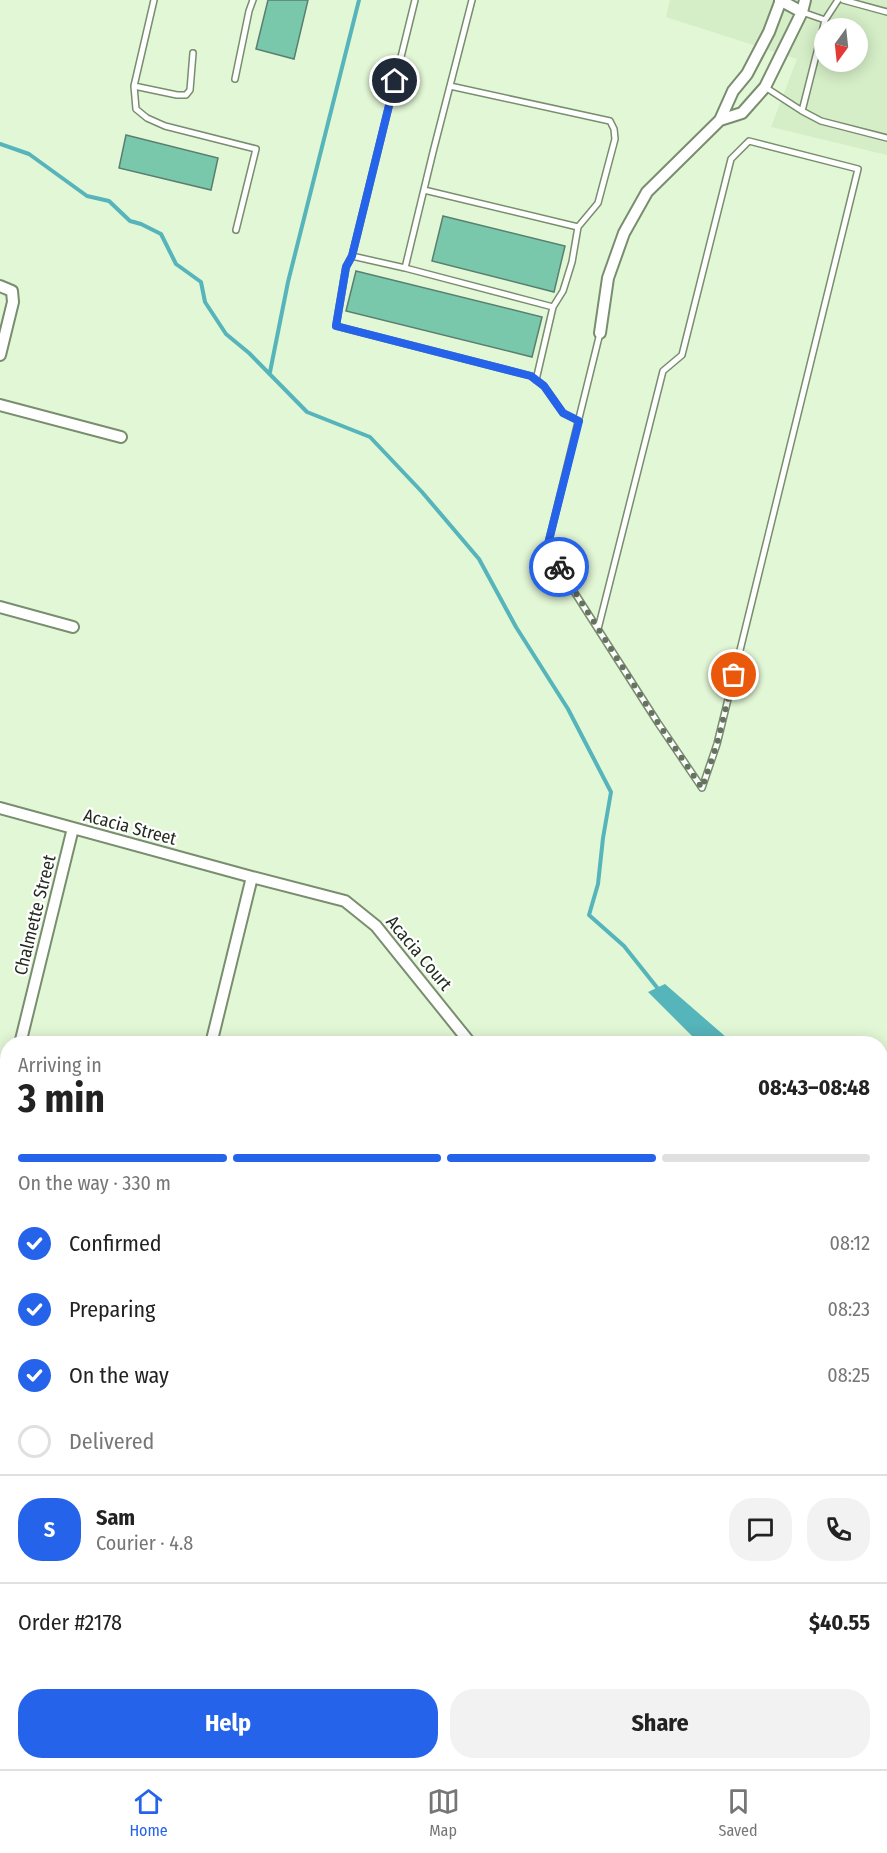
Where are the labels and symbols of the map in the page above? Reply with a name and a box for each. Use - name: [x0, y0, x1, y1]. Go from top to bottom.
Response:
- north arrow: [814, 18, 868, 72]
- pin: [369, 55, 420, 106]
- courier: [529, 537, 589, 597]
- pin: [708, 649, 759, 700]
- street label: Acacia Street: [81, 804, 179, 850]
- street label: Chalmette Street: [9, 852, 61, 978]
- street label: Acacia Court: [381, 911, 457, 995]

